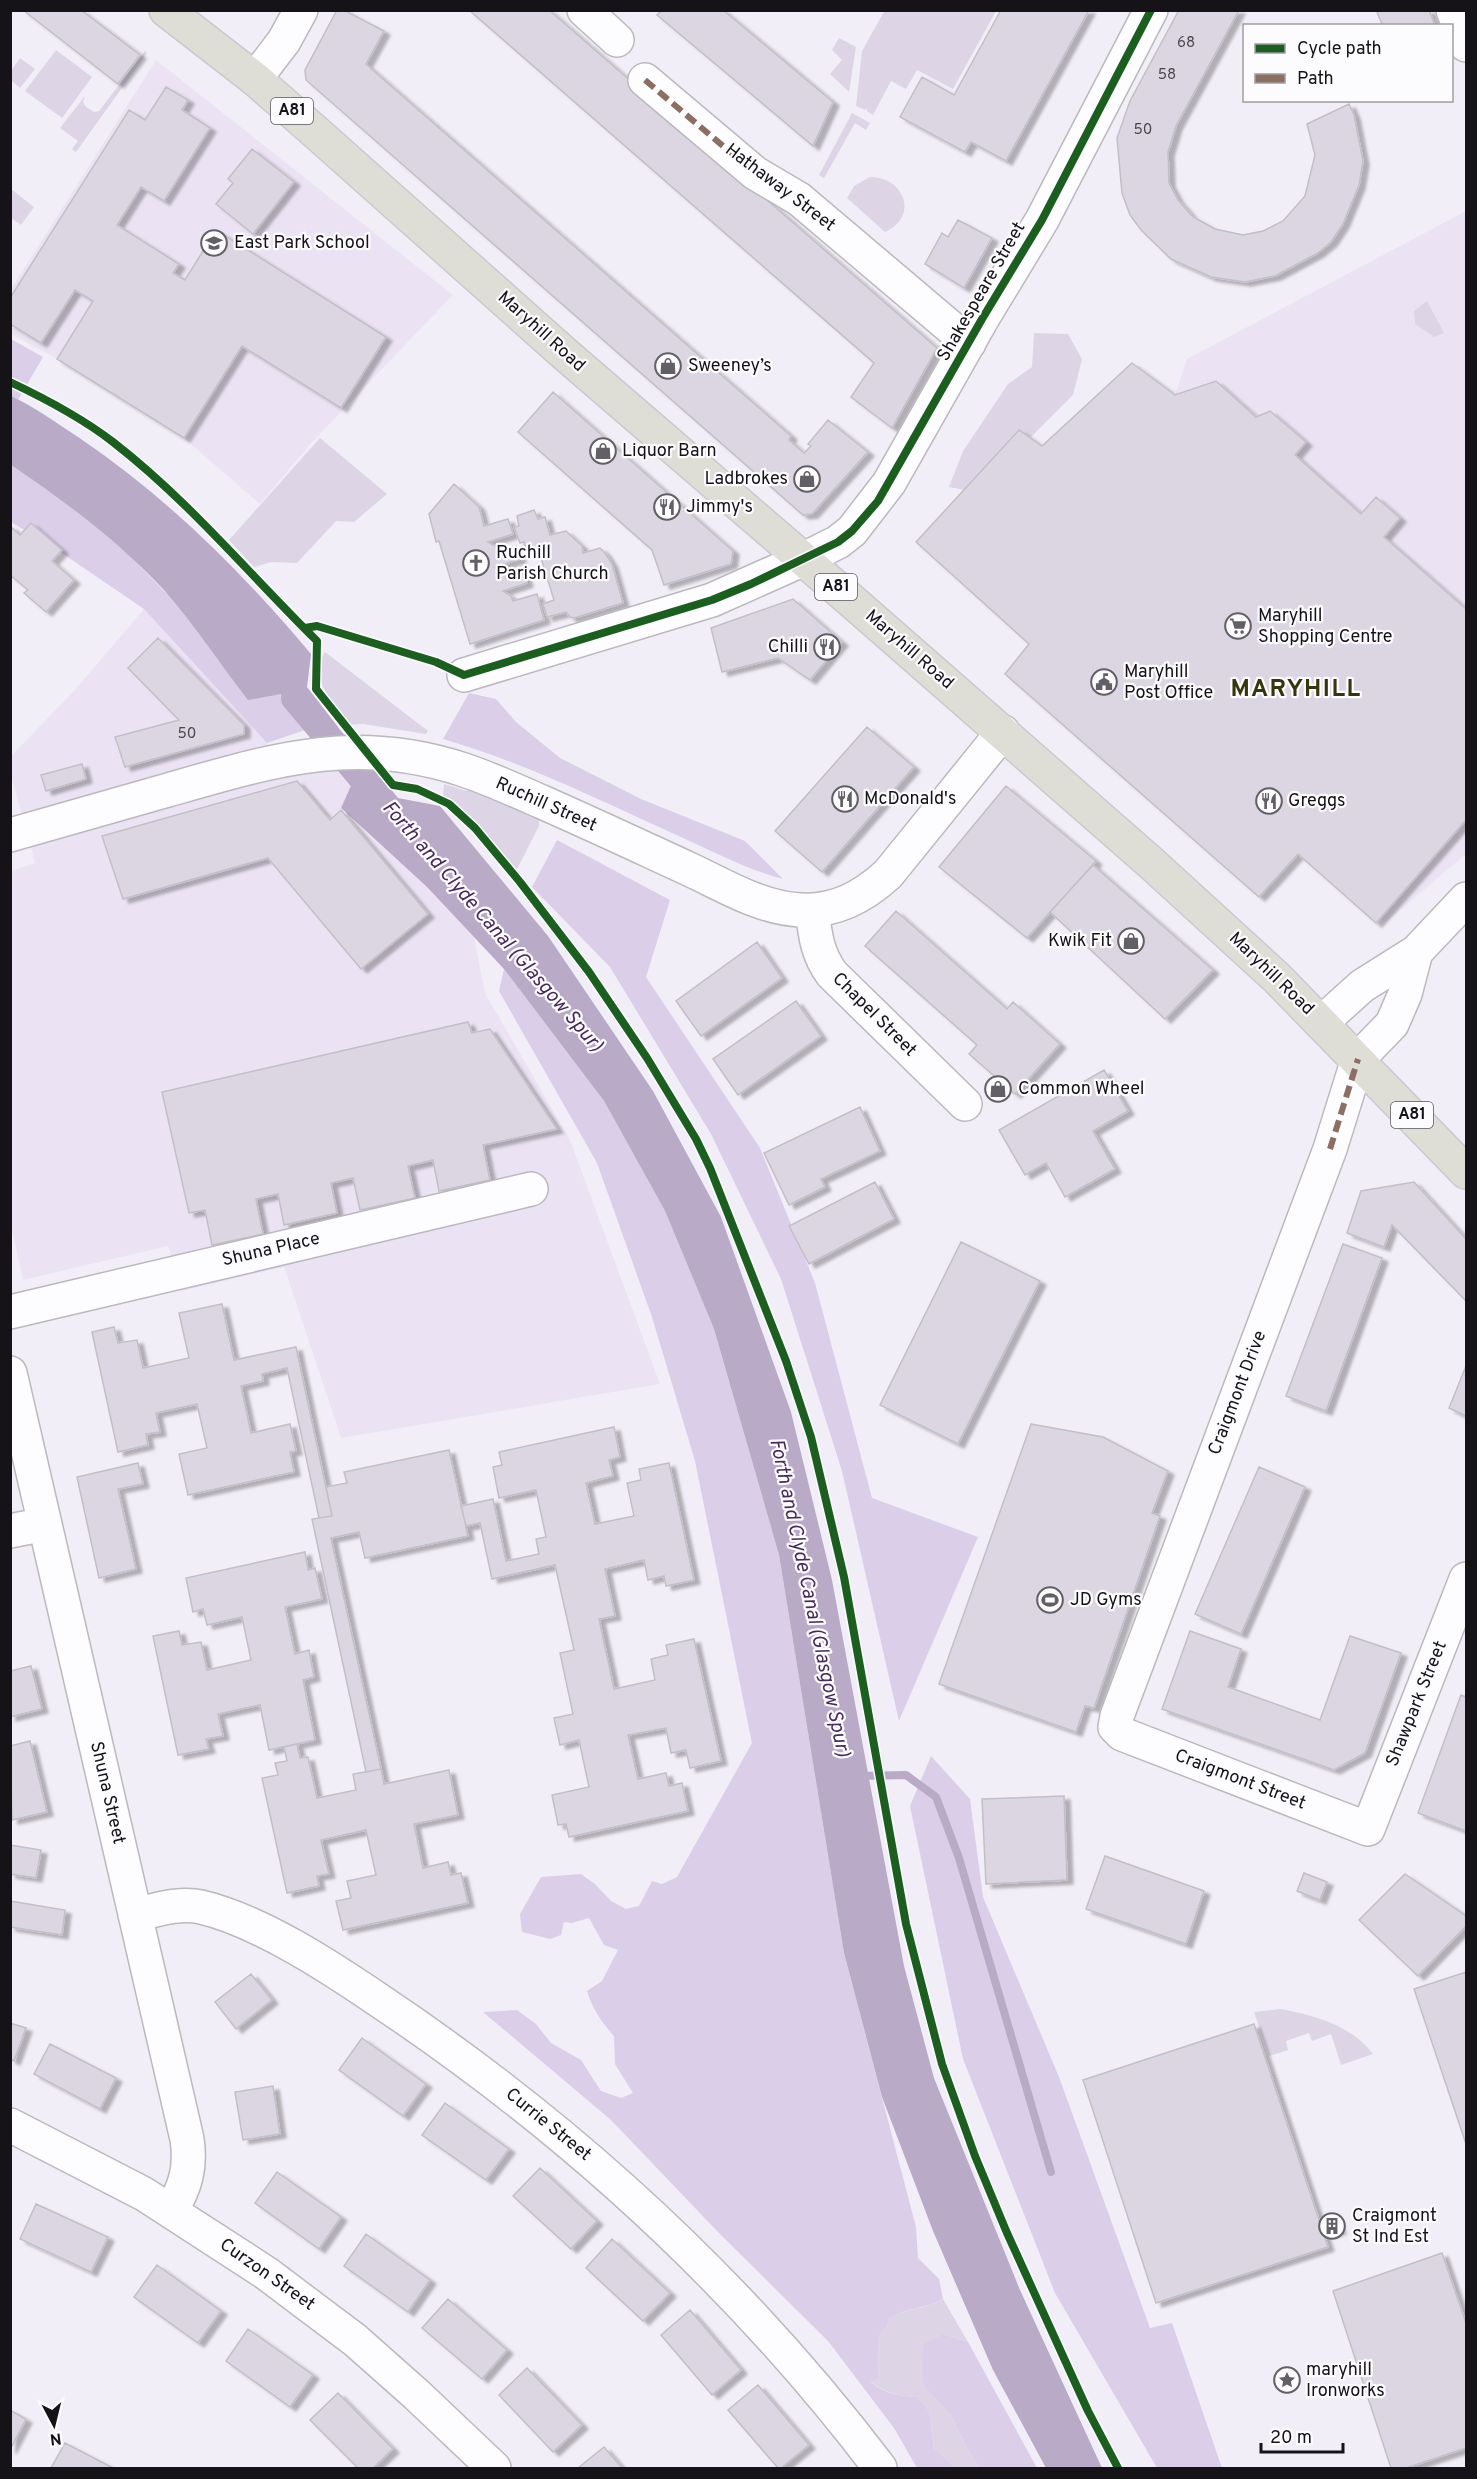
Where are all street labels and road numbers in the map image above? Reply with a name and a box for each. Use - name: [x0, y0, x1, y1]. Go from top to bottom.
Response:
- road number: A81: [271, 98, 313, 124]
- street label: Hathaway Street: [720, 139, 840, 237]
- street label: Shakespeare Street: [933, 218, 1031, 366]
- street label: Maryhill Road: [492, 287, 590, 377]
- road number: A81: [815, 574, 857, 600]
- street label: Maryhill Road: [860, 605, 958, 695]
- street label: Ruchill Street: [492, 772, 600, 838]
- street label: Maryhill Road: [1223, 927, 1319, 1021]
- street label: Chapel Street: [827, 968, 921, 1062]
- road number: A81: [1391, 1102, 1433, 1128]
- street label: Shuna Place: [220, 1228, 322, 1272]
- street label: Craigmont Drive: [1204, 1327, 1272, 1459]
- street label: Shawpark Street: [1381, 1638, 1453, 1770]
- street label: Shuna Street: [84, 1739, 130, 1847]
- street label: Craigmont Street: [1171, 1744, 1309, 1816]
- street label: Currie Street: [500, 2083, 596, 2167]
- street label: Curzon Street: [215, 2234, 319, 2316]

